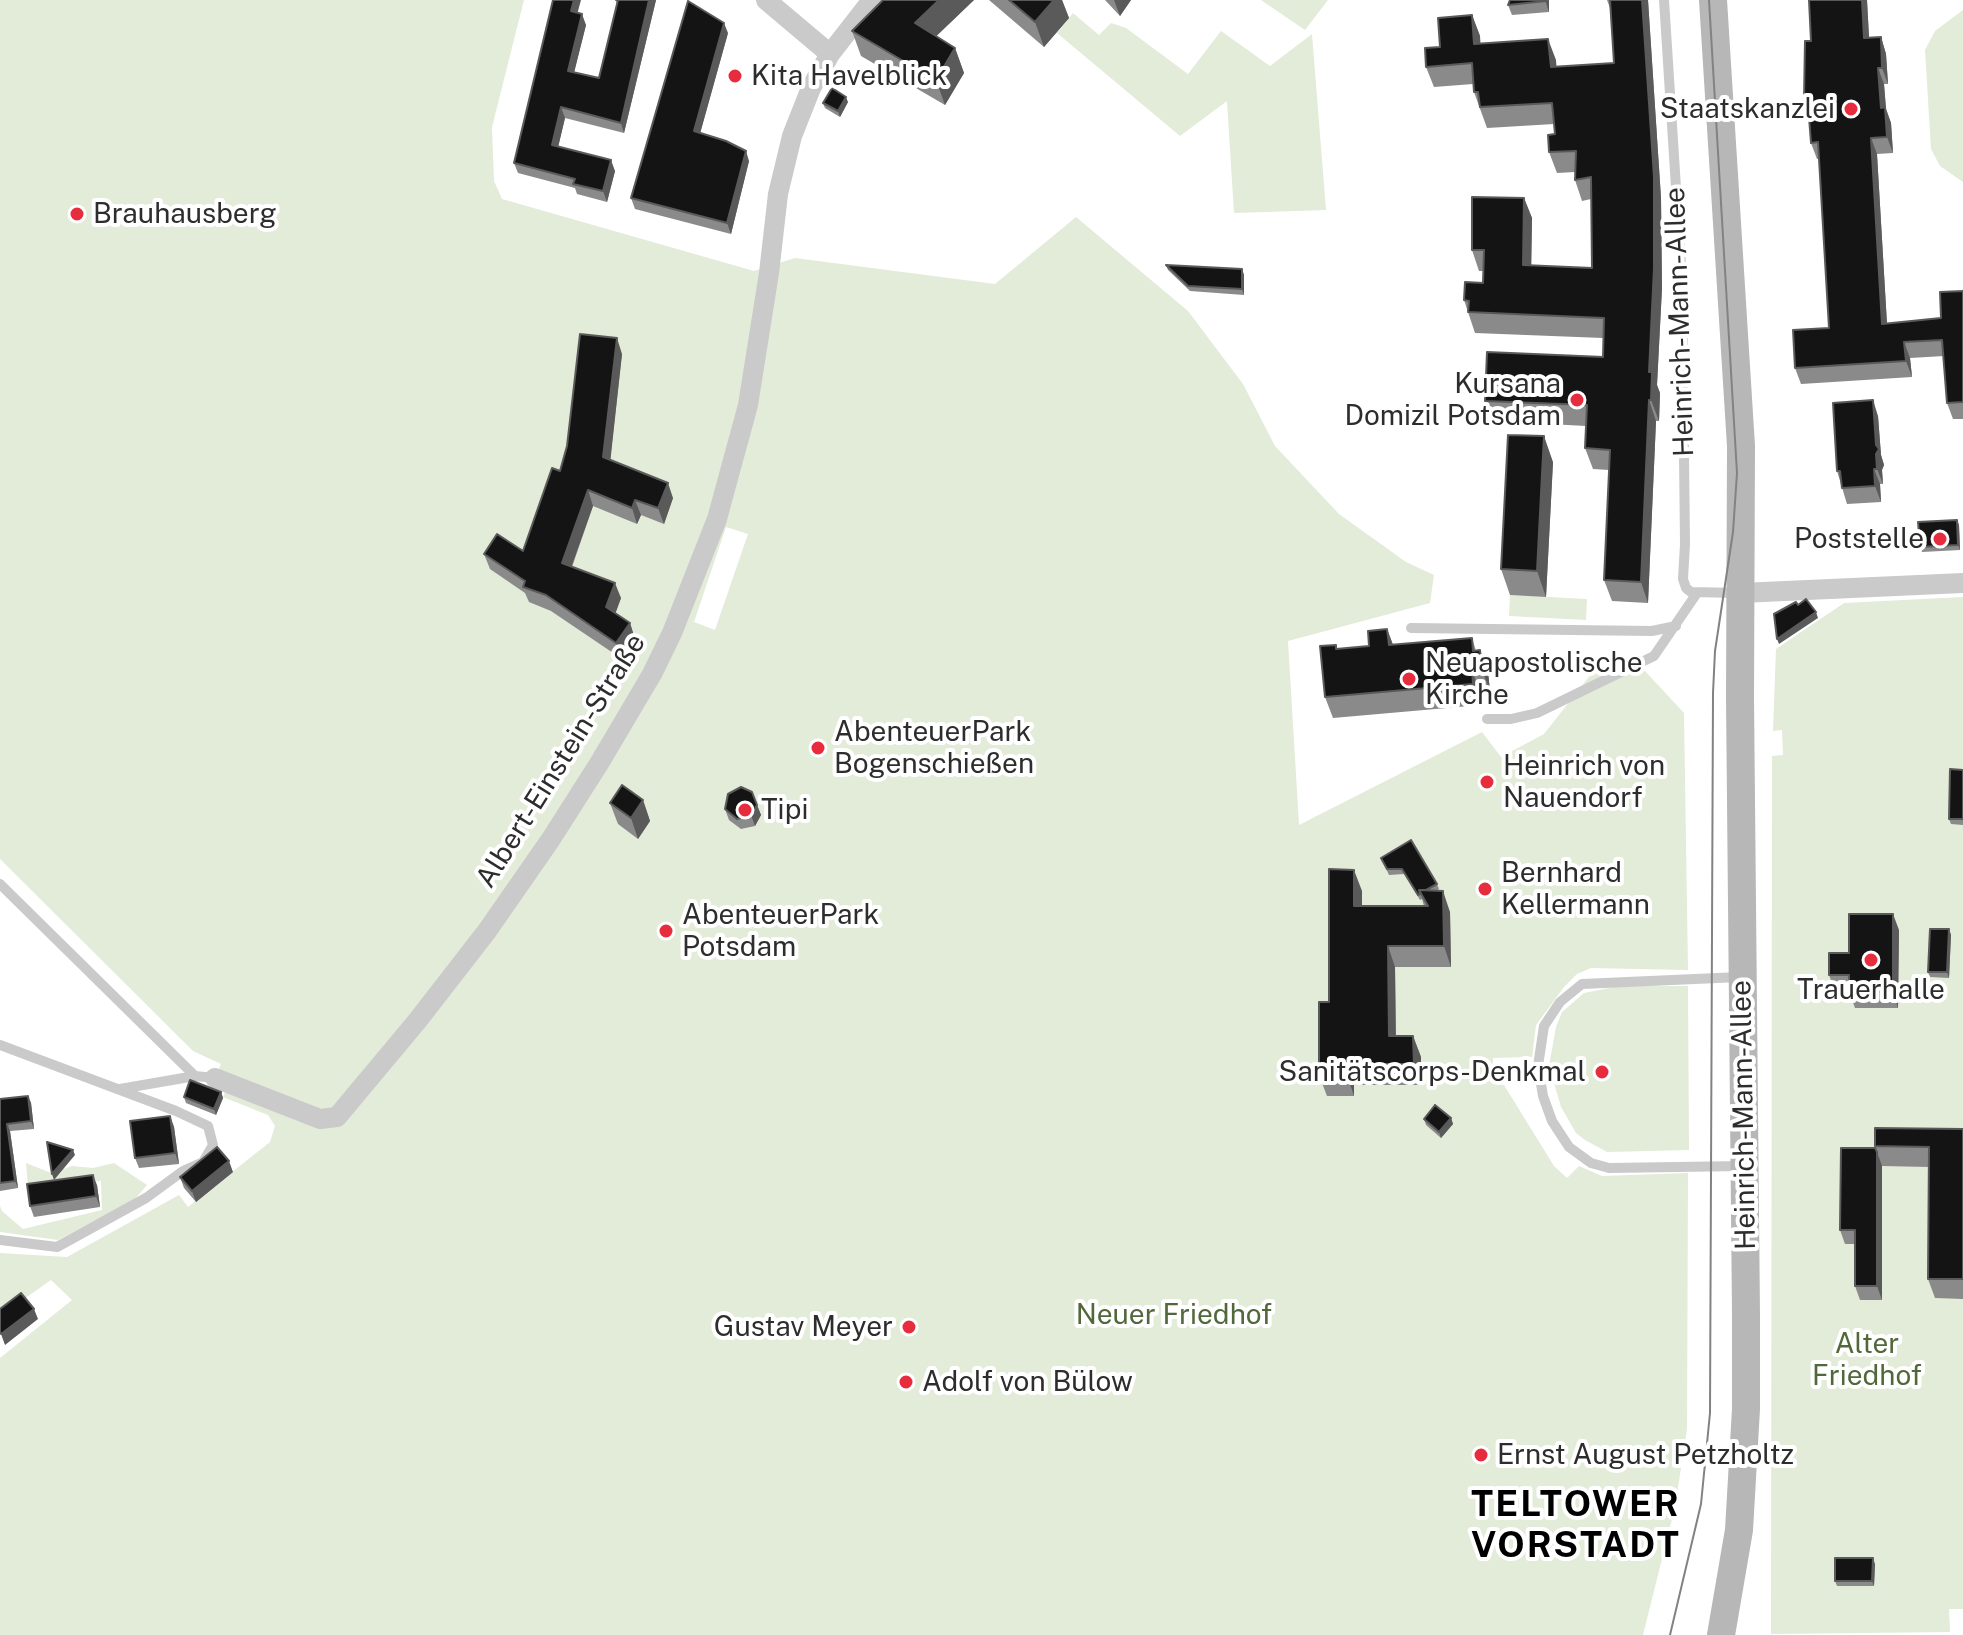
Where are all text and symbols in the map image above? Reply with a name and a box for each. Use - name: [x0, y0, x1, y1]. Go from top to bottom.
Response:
- place label: Kita Havelblick: [751, 59, 947, 93]
- marker: Kita Havelblick: [726, 67, 744, 85]
- place label: Staatskanzlei: [1660, 92, 1835, 126]
- marker: Staatskanzlei: [1842, 100, 1860, 118]
- street label: Heinrich-Mann-Allee: [1659, 187, 1701, 457]
- place label: Brauhausberg: [93, 197, 277, 231]
- marker: Brauhausberg: [68, 205, 86, 223]
- place label: Kursana Domizil Potsdam: [1345, 367, 1561, 433]
- marker: Kursana Domizil Potsdam: [1568, 391, 1586, 409]
- place label: Poststelle: [1794, 522, 1924, 556]
- marker: Poststelle: [1931, 530, 1949, 548]
- street label: Albert-Einstein-Straße: [469, 628, 653, 894]
- place label: Neuapostolische Kirche: [1425, 646, 1643, 712]
- marker: Neuapostolische Kirche: [1400, 670, 1418, 688]
- place label: AbenteuerPark Bogenschießen: [834, 715, 1034, 781]
- marker: AbenteuerPark Bogenschießen: [809, 739, 827, 757]
- place label: Heinrich von Nauendorf: [1503, 749, 1665, 815]
- marker: Heinrich von Nauendorf: [1478, 773, 1496, 791]
- place label: Tipi: [761, 793, 808, 827]
- marker: Tipi: [736, 801, 754, 819]
- place label: Bernhard Kellermann: [1501, 856, 1650, 922]
- marker: Bernhard Kellermann: [1476, 880, 1494, 898]
- place label: AbenteuerPark Potsdam: [682, 898, 879, 964]
- marker: AbenteuerPark Potsdam: [657, 922, 675, 940]
- marker: Trauerhalle: [1862, 951, 1880, 969]
- place label: Trauerhalle: [1797, 973, 1945, 1007]
- street label: Heinrich-Mann-Allee: [1725, 980, 1763, 1250]
- place label: Sanitätscorps-Denkmal: [1279, 1055, 1586, 1089]
- marker: Sanitätscorps-Denkmal: [1593, 1063, 1611, 1081]
- park label: Neuer Friedhof: [1076, 1298, 1272, 1332]
- place label: Gustav Meyer: [714, 1310, 893, 1344]
- marker: Gustav Meyer: [900, 1318, 918, 1336]
- park label: Alter Friedhof: [1812, 1327, 1922, 1393]
- place label: Adolf von Bülow: [922, 1365, 1133, 1399]
- marker: Adolf von Bülow: [897, 1373, 915, 1391]
- place label: Ernst August Petzholtz: [1497, 1438, 1794, 1472]
- marker: Ernst August Petzholtz: [1472, 1446, 1490, 1464]
- district label: TELTOWER VORSTADT: [1471, 1483, 1681, 1568]

